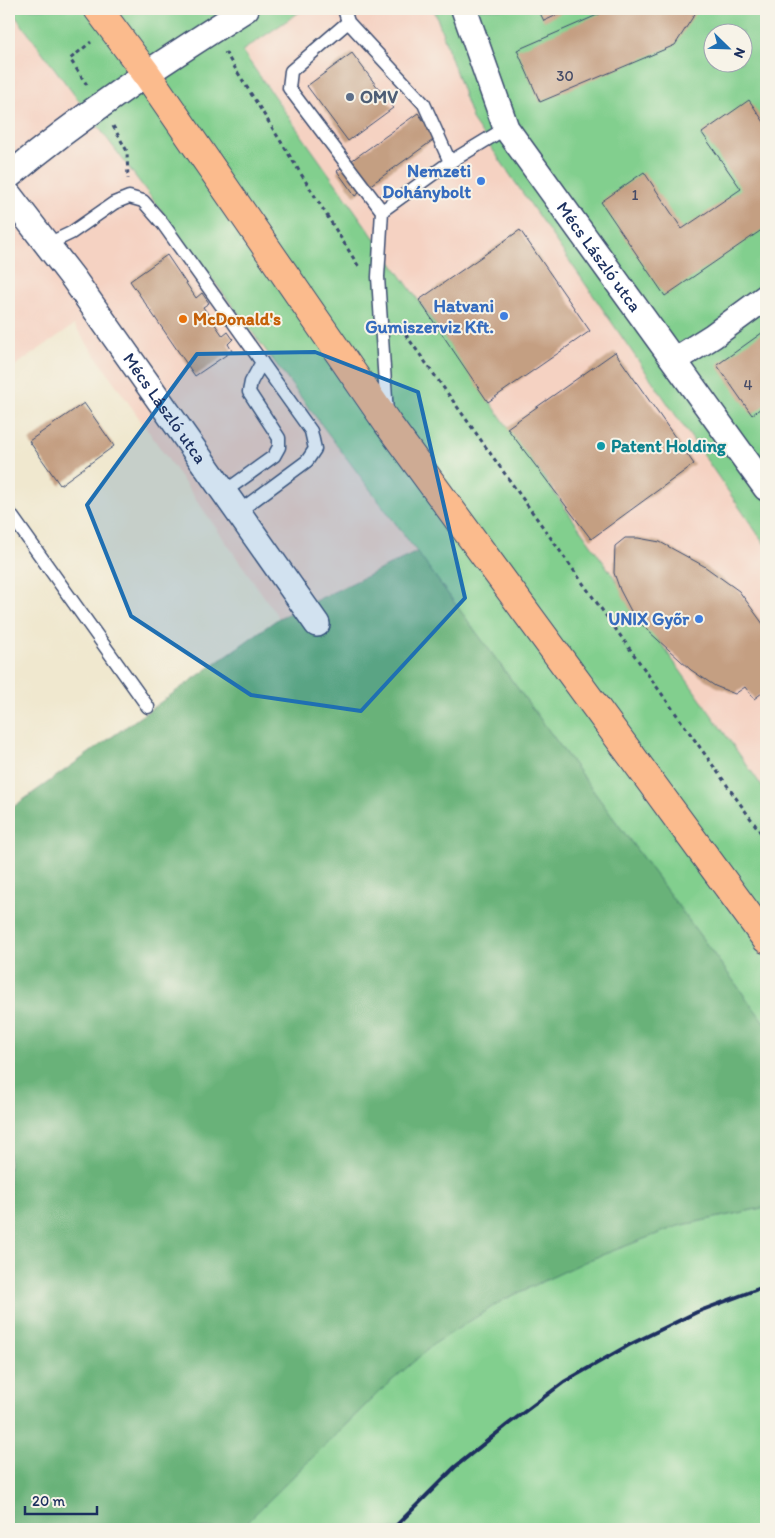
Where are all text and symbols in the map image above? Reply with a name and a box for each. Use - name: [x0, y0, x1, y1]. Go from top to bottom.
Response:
- north arrow: [702, 22, 752, 72]
- text: N: [730, 45, 749, 61]
- house number: 30: [556, 67, 574, 85]
- place label: OMV: [360, 86, 398, 108]
- marker: OMV: [344, 91, 356, 103]
- place label: Nemzeti Dohánybolt: [382, 160, 471, 203]
- marker: Nemzeti Dohánybolt: [475, 175, 487, 187]
- house number: 1: [632, 186, 639, 204]
- street label: Mécs László utca: [552, 197, 646, 316]
- place label: Hatvani Gumiszerviz Kft.: [365, 295, 494, 338]
- place label: McDonald's: [193, 308, 281, 330]
- marker: Hatvani Gumiszerviz Kft.: [498, 310, 510, 322]
- marker: McDonald's: [177, 313, 189, 325]
- street label: Mécs László utca: [118, 348, 211, 468]
- house number: 4: [743, 376, 753, 394]
- place label: Patent Holding: [611, 435, 727, 457]
- marker: Patent Holding: [595, 440, 607, 452]
- place label: UNIX Győr: [608, 608, 690, 630]
- marker: UNIX Győr: [693, 613, 705, 625]
- scale bar: [25, 1483, 98, 1515]
- text: 20 m: [32, 1492, 66, 1510]

